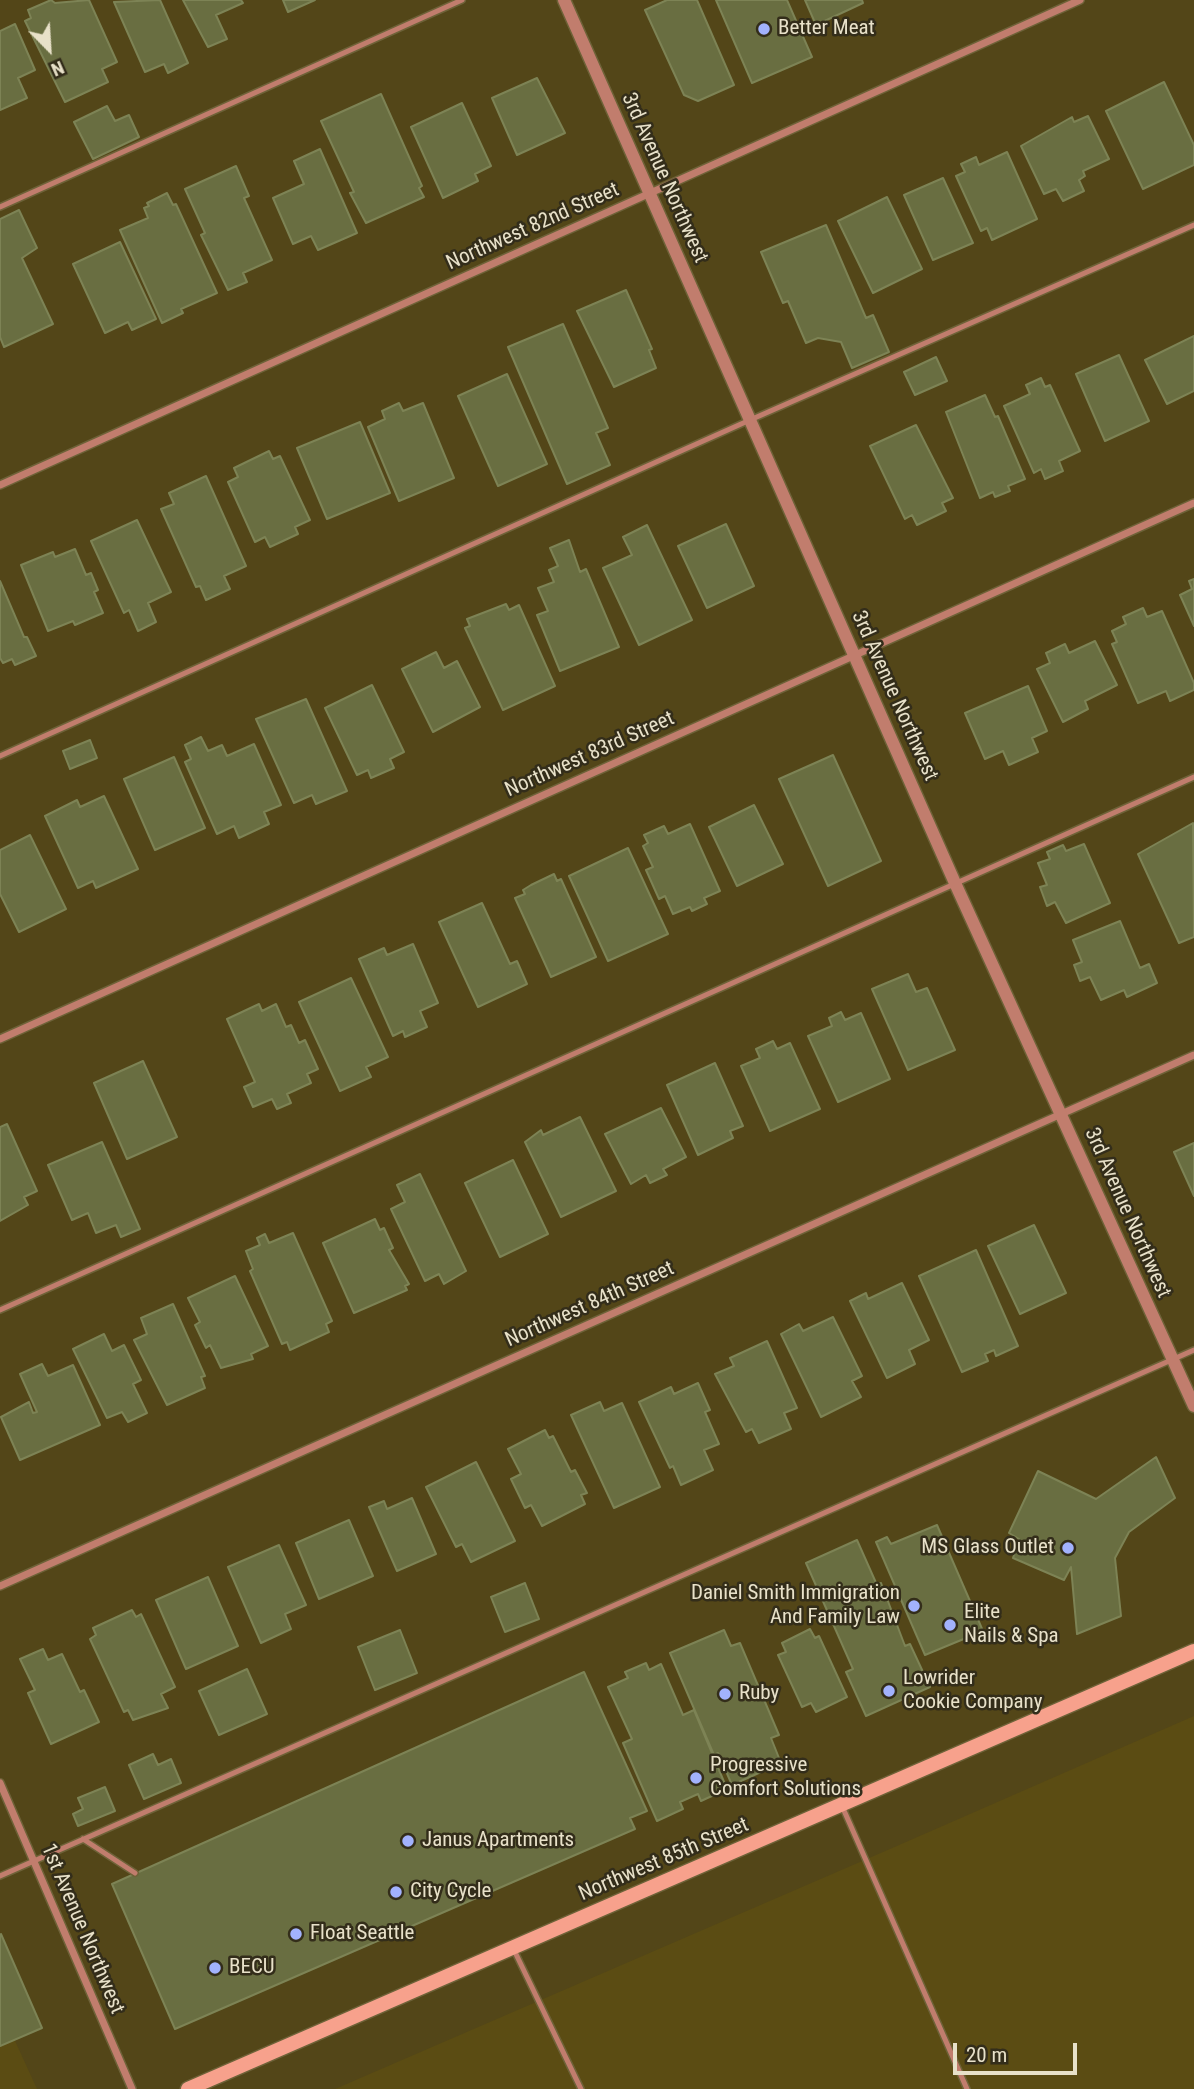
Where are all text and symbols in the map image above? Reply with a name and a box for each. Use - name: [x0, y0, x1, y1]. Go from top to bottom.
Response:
- north arrow: [14, 14, 84, 84]
- place label: Better Meat: [778, 16, 875, 42]
- marker: Better Meat: [756, 21, 772, 37]
- text: N: [48, 56, 68, 82]
- street label: 3rd Avenue Northwest: [615, 89, 713, 267]
- street label: Northwest 82nd Street: [443, 178, 623, 276]
- street label: 3rd Avenue Northwest: [845, 607, 943, 785]
- street label: Northwest 83rd Street: [502, 706, 678, 804]
- street label: 3rd Avenue Northwest: [1078, 1124, 1176, 1302]
- street label: Northwest 84th Street: [502, 1256, 678, 1354]
- place label: MS Glass Outlet: [921, 1535, 1054, 1561]
- marker: MS Glass Outlet: [1060, 1540, 1076, 1556]
- place label: Daniel Smith Immigration And Family Law: [691, 1581, 900, 1631]
- marker: Daniel Smith Immigration And Family Law: [906, 1598, 922, 1614]
- place label: Elite Nails & Spa: [964, 1600, 1059, 1650]
- marker: Elite Nails & Spa: [942, 1617, 958, 1633]
- place label: Lowrider Cookie Company: [903, 1666, 1043, 1716]
- place label: Ruby: [739, 1681, 779, 1707]
- marker: Lowrider Cookie Company: [881, 1683, 897, 1699]
- marker: Ruby: [717, 1686, 733, 1702]
- place label: Progressive Comfort Solutions: [710, 1753, 861, 1803]
- marker: Progressive Comfort Solutions: [688, 1770, 704, 1786]
- street label: Northwest 85th Street: [575, 1813, 753, 1907]
- place label: Janus Apartments: [422, 1828, 574, 1854]
- marker: Janus Apartments: [400, 1833, 416, 1849]
- street label: 1st Avenue Northwest: [35, 1840, 129, 2018]
- place label: City Cycle: [410, 1879, 491, 1905]
- marker: City Cycle: [388, 1884, 404, 1900]
- place label: Float Seattle: [310, 1921, 414, 1947]
- marker: Float Seattle: [288, 1926, 304, 1942]
- place label: BECU: [229, 1955, 275, 1981]
- marker: BECU: [207, 1960, 223, 1976]
- scale bar: [956, 2030, 1080, 2074]
- text: 20 m: [966, 2043, 1007, 2067]

